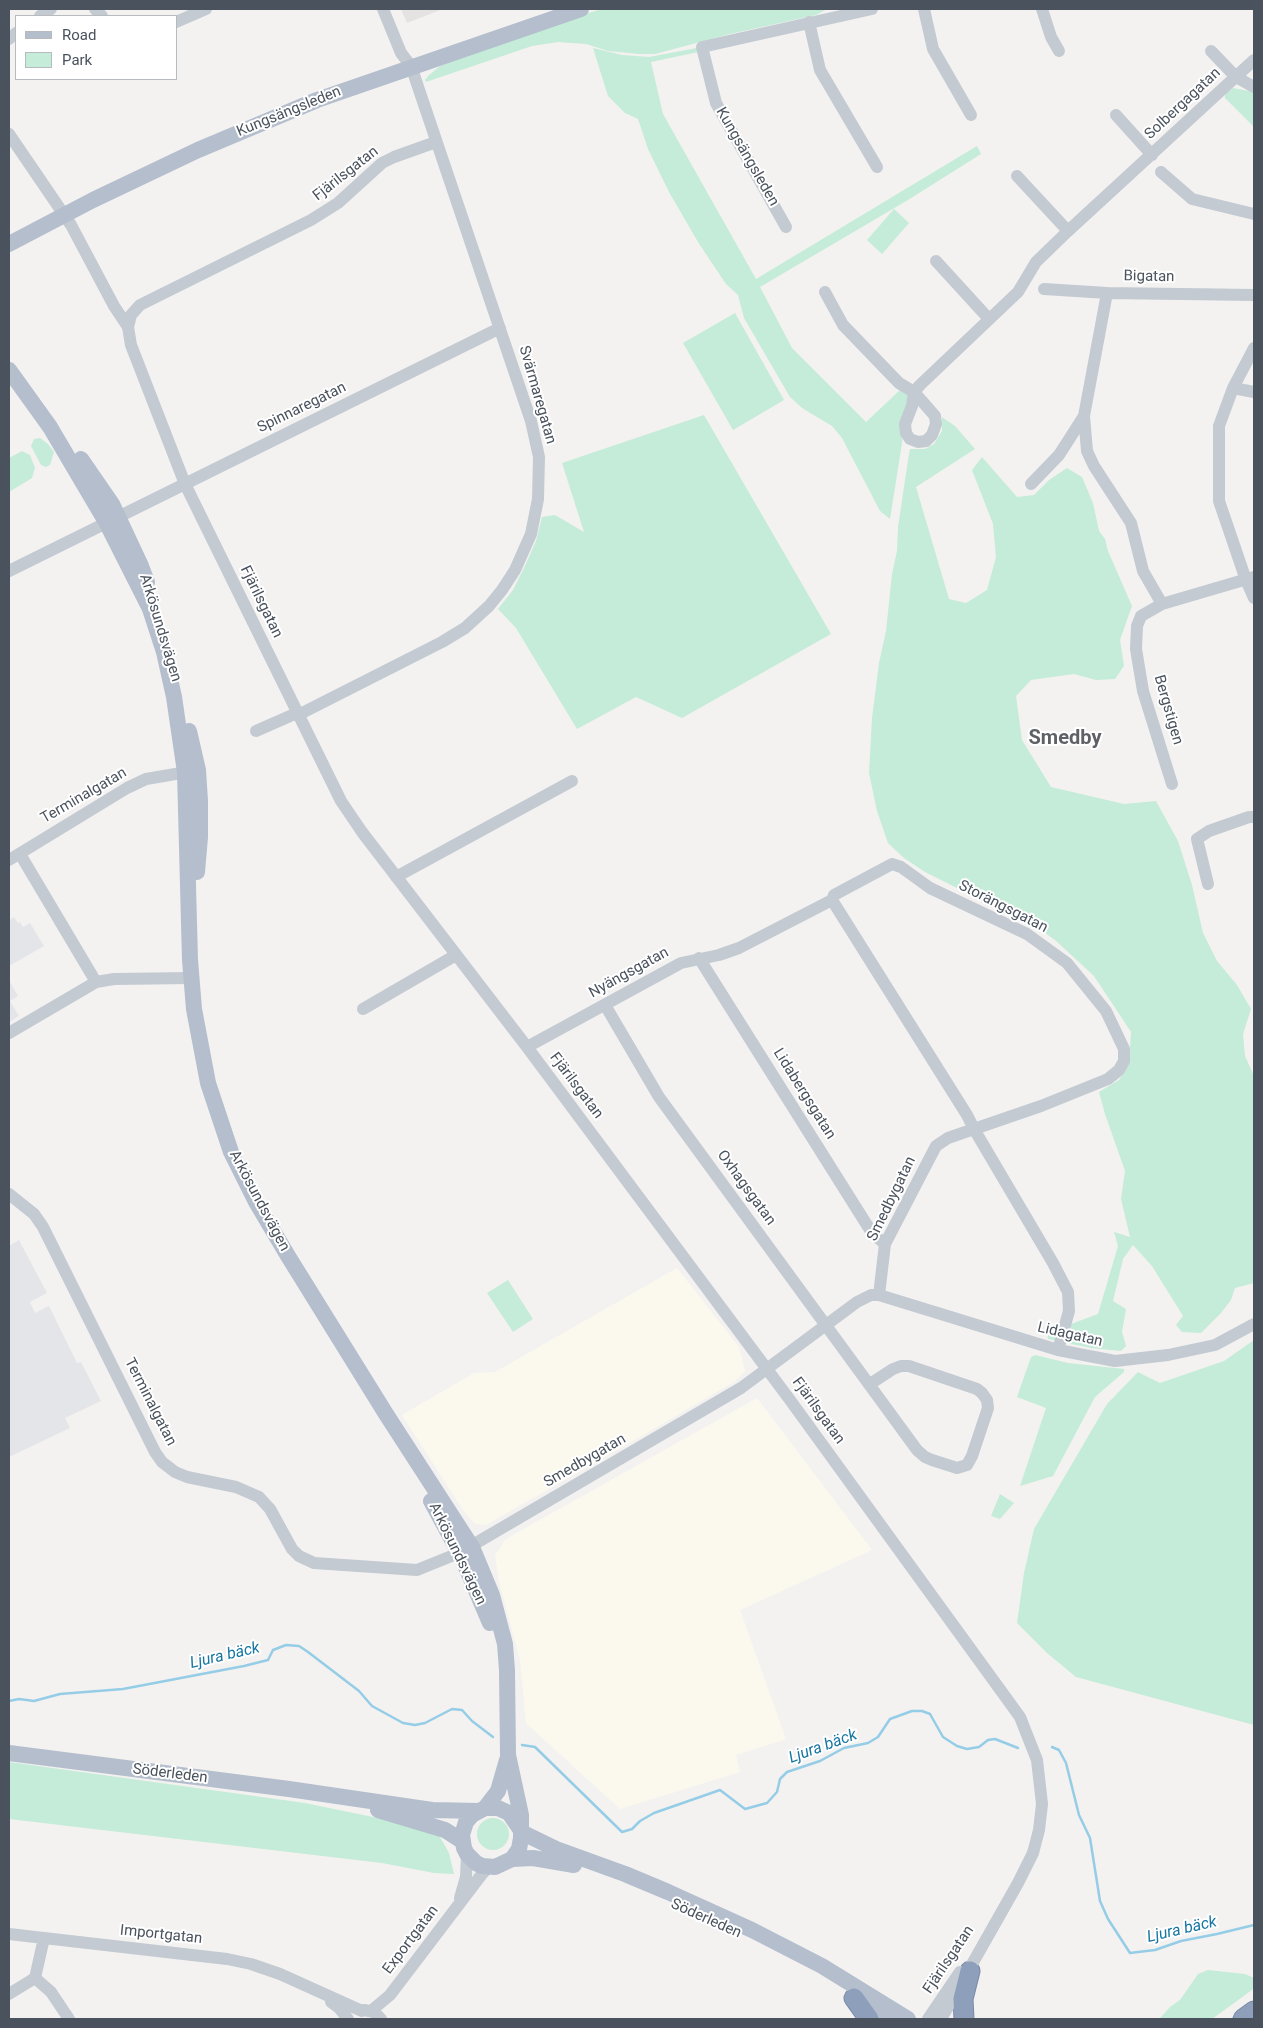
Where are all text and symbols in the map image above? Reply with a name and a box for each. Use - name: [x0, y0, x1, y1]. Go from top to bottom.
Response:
- legend: [15, 15, 178, 80]
- text: Road: [62, 26, 96, 44]
- text: Park: [62, 51, 92, 69]
- street label: Solbergagatan: [1141, 64, 1225, 144]
- street label: Kungsängsleden: [234, 83, 344, 141]
- street label: Kungsängsleden: [711, 104, 783, 210]
- street label: Fjärilsgatan: [310, 143, 382, 205]
- street label: Bigatan: [1123, 268, 1175, 286]
- street label: Svärmaregatan: [514, 344, 560, 446]
- street label: Spinnaregatan: [255, 379, 349, 437]
- street label: Fjärilsgatan: [236, 563, 286, 641]
- street label: Arkösundsvägen: [135, 572, 185, 684]
- street label: Bergstigen: [1149, 673, 1187, 747]
- district label: Smedby: [1029, 727, 1101, 751]
- street label: Terminalgatan: [38, 764, 130, 828]
- street label: Storängsgatan: [955, 877, 1051, 937]
- street label: Nyängsgatan: [586, 944, 672, 1002]
- street label: Lidabergsgatan: [769, 1045, 839, 1143]
- street label: Fjärilsgatan: [545, 1049, 607, 1123]
- street label: Oxhagsgatan: [713, 1147, 779, 1229]
- street label: Arkösundsvägen: [225, 1148, 293, 1254]
- street label: Smedbygatan: [864, 1154, 920, 1244]
- street label: Lidagatan: [1036, 1319, 1104, 1351]
- street label: Terminalgatan: [120, 1355, 180, 1449]
- street label: Fjärilsgatan: [788, 1374, 848, 1448]
- street label: Smedbygatan: [541, 1430, 629, 1492]
- street label: Arkösundsvägen: [424, 1500, 490, 1608]
- water label: Ljura bäck: [188, 1639, 262, 1673]
- water label: Ljura bäck: [786, 1726, 860, 1768]
- street label: Söderleden: [132, 1760, 208, 1788]
- street label: Söderleden: [668, 1895, 744, 1943]
- street label: Exportgatan: [379, 1902, 443, 1978]
- water label: Ljura bäck: [1145, 1913, 1219, 1947]
- street label: Importgatan: [119, 1922, 203, 1948]
- street label: Fjärilsgatan: [920, 1923, 978, 1997]

